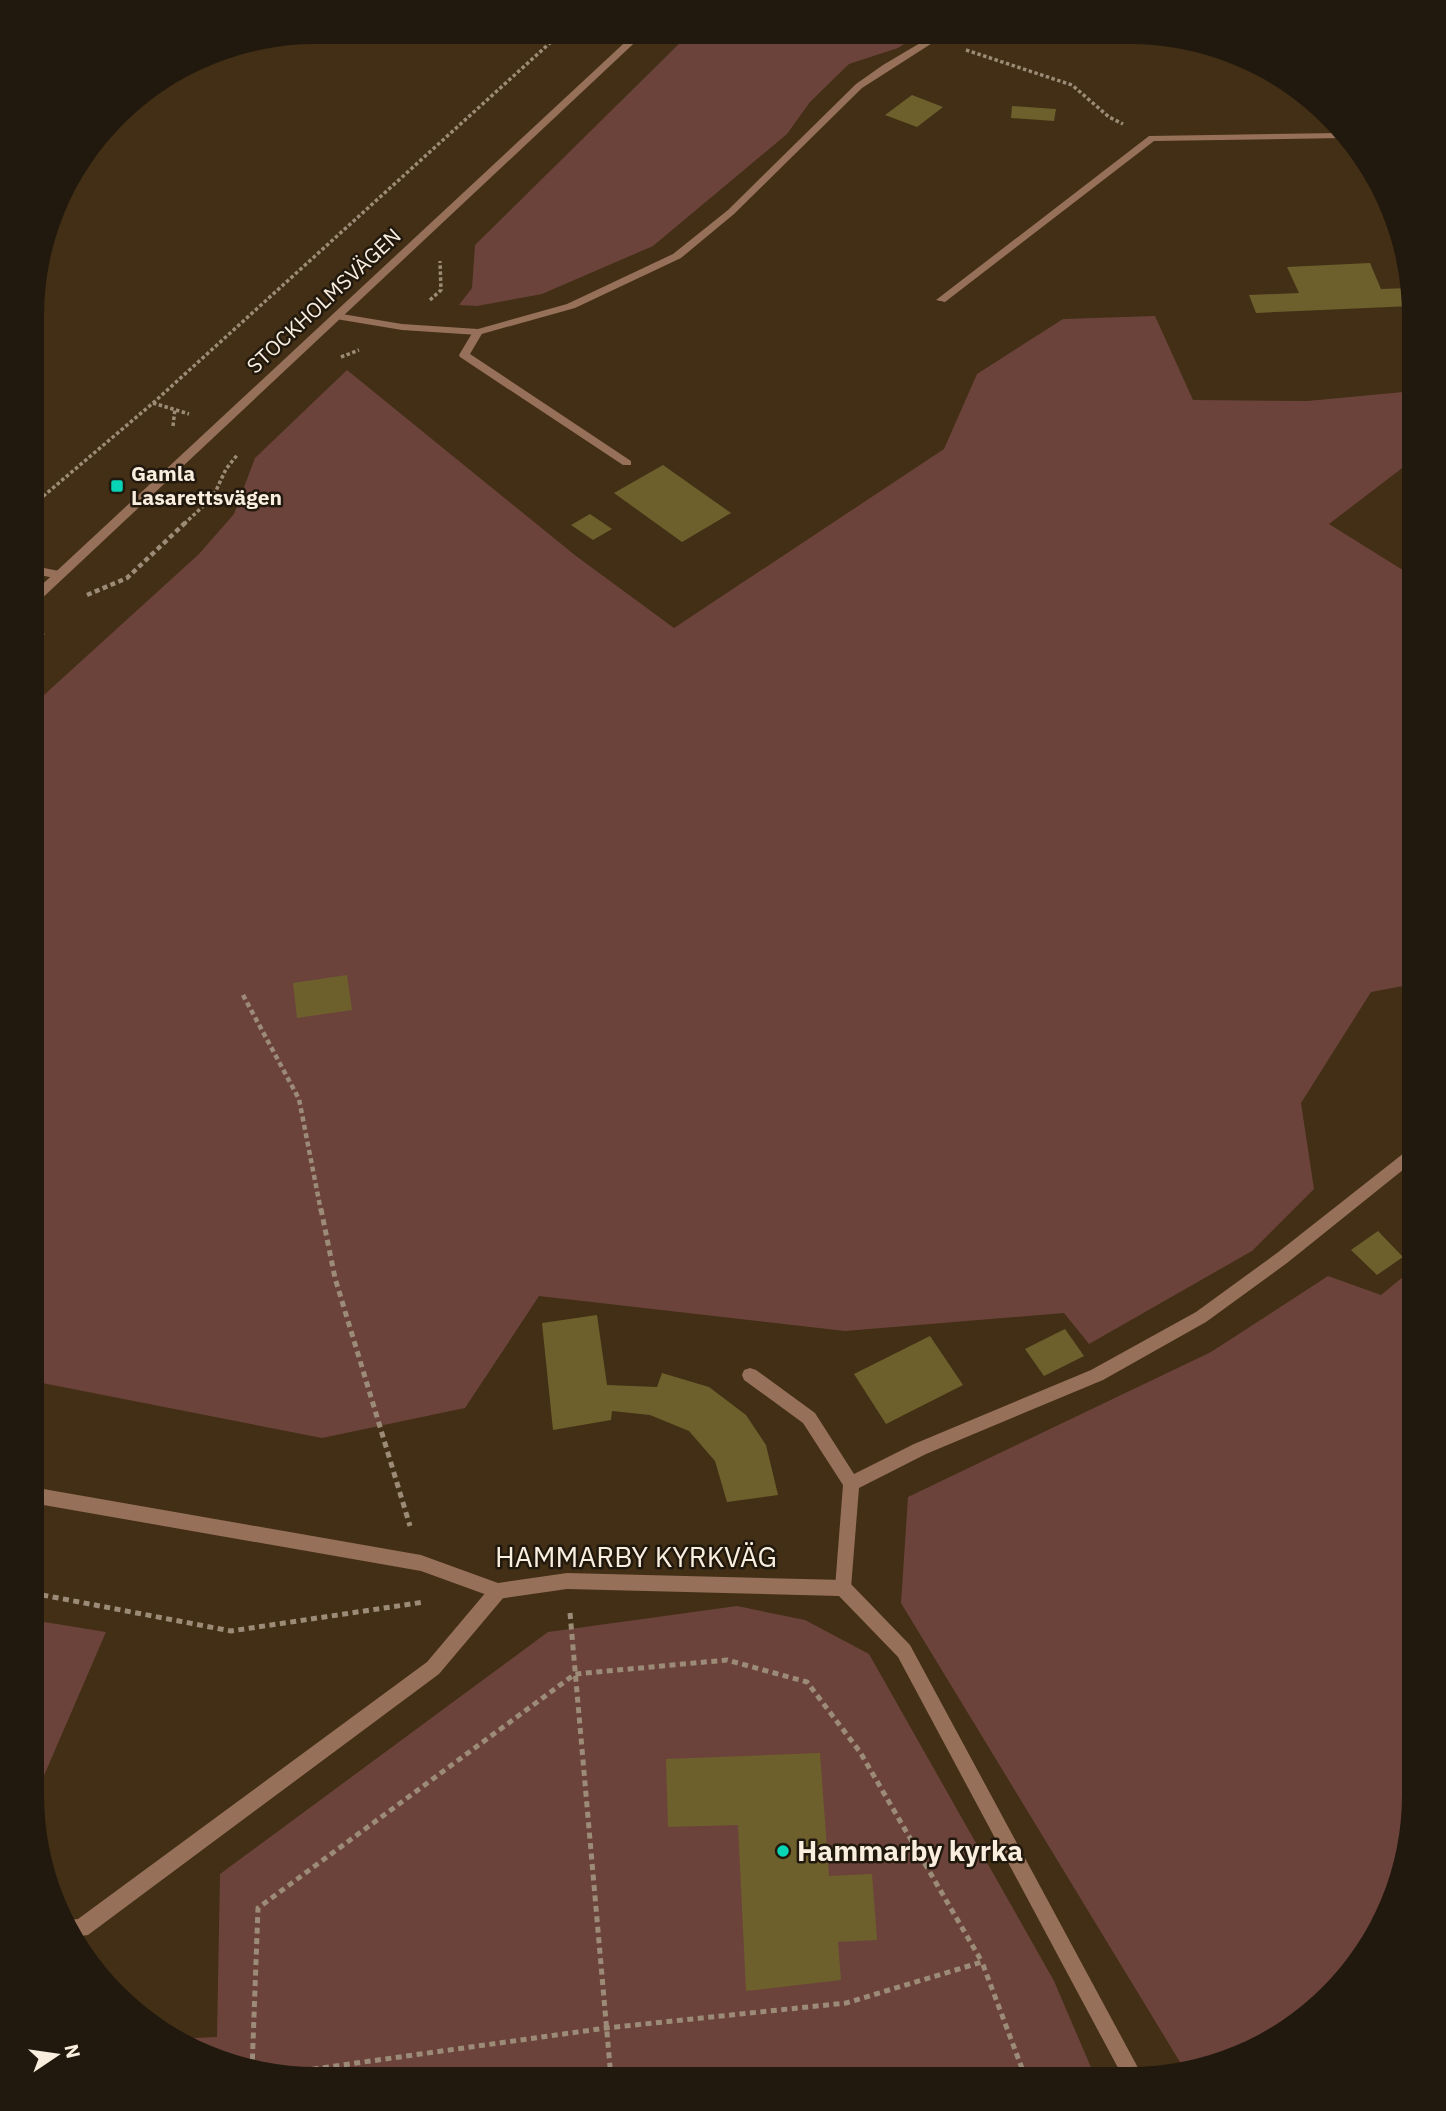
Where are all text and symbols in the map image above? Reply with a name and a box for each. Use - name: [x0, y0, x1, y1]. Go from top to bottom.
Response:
- street label: STOCKHOLMSVÄGEN: [240, 221, 406, 379]
- place label: Gamla Lasarettsvägen: [131, 459, 282, 511]
- marker: Gamla Lasarettsvägen: [109, 478, 125, 494]
- street label: HAMMARBY KYRKVÄG: [495, 1538, 777, 1575]
- place label: Hammarby kyrka: [797, 1832, 1023, 1869]
- marker: Hammarby kyrka: [775, 1843, 791, 1859]
- north arrow: [21, 2020, 91, 2090]
- text: N: [59, 2042, 86, 2061]

